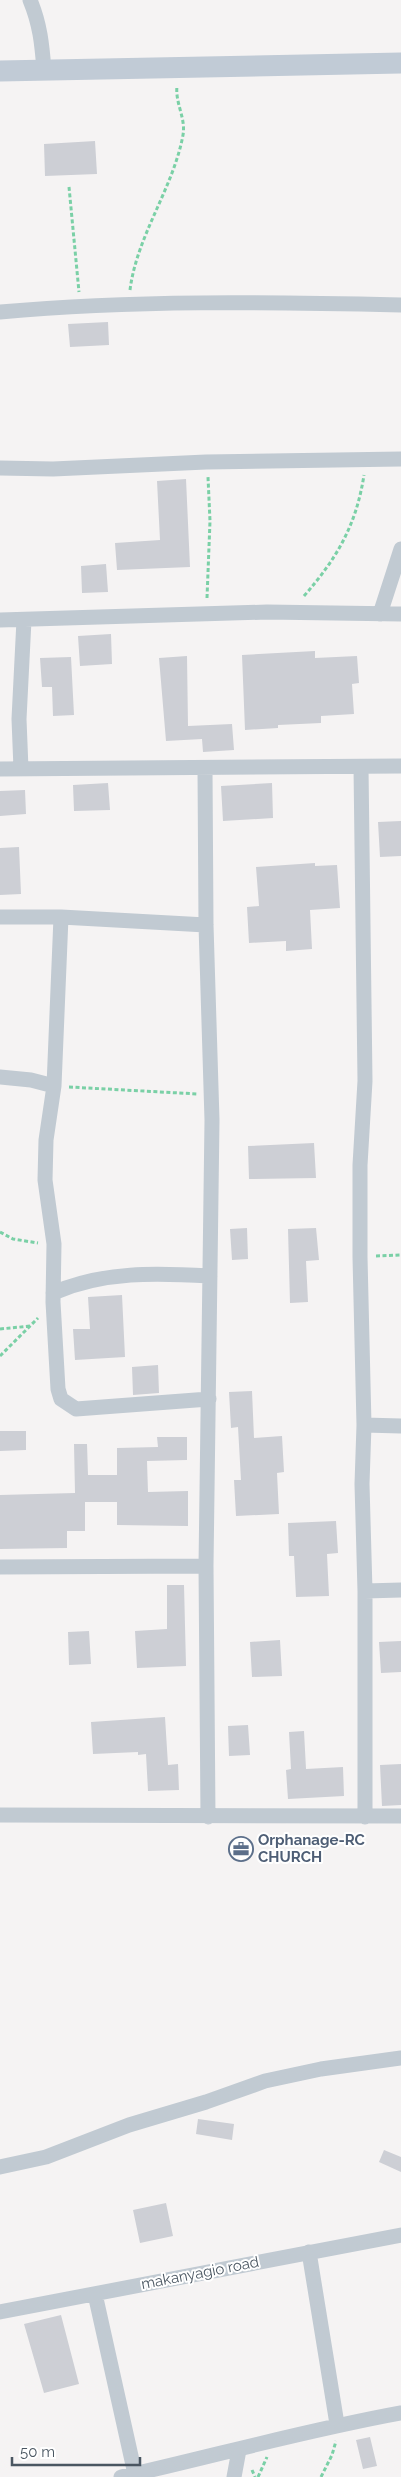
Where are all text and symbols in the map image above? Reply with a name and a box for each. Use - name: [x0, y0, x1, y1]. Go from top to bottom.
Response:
- place label: Orphanage-RC CHURCH: [258, 1831, 365, 1866]
- office icon: Orphanage-RC CHURCH: [228, 1836, 254, 1862]
- street label: makanyagio road: [140, 2253, 260, 2293]
- scale bar: [12, 2434, 140, 2466]
- text: 50 m: [20, 2443, 55, 2461]

